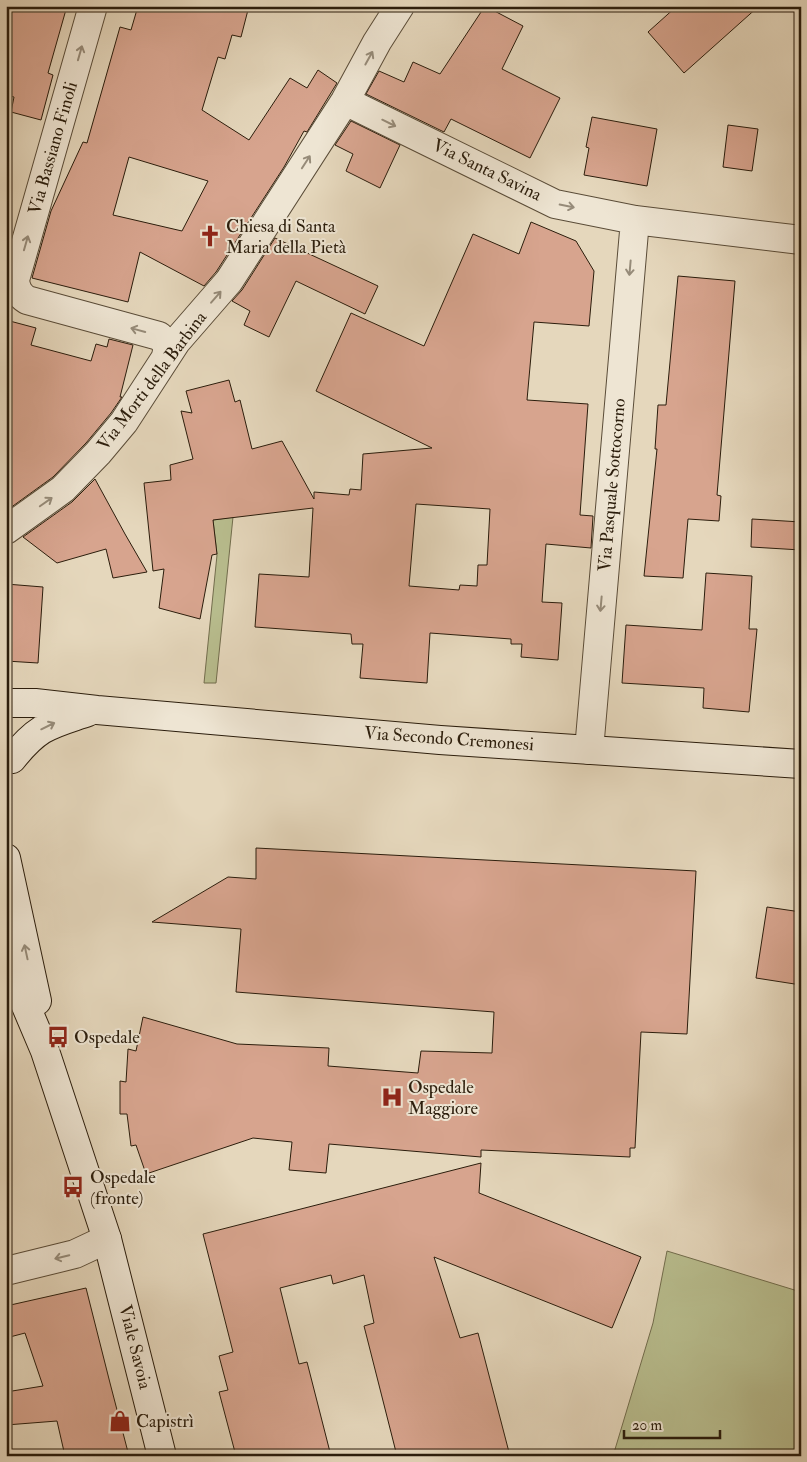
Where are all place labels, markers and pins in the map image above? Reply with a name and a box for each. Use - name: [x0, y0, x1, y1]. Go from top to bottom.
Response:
- place label: Chiesa di Santa Maria della Pietà: [226, 215, 347, 259]
- church icon: Chiesa di Santa Maria della Pietà: [197, 223, 223, 249]
- bus stop icon: Ospedale: [45, 1024, 71, 1050]
- place label: Ospedale: [74, 1026, 140, 1049]
- place label: Ospedale Maggiore: [408, 1076, 478, 1120]
- hospital icon: Ospedale Maggiore: [379, 1084, 405, 1110]
- place label: Ospedale (fronte): [90, 1166, 156, 1210]
- bus stop icon: Ospedale (fronte): [60, 1174, 86, 1200]
- shop icon: Capistrì: [107, 1408, 133, 1434]
- place label: Capistrì: [136, 1410, 194, 1433]

